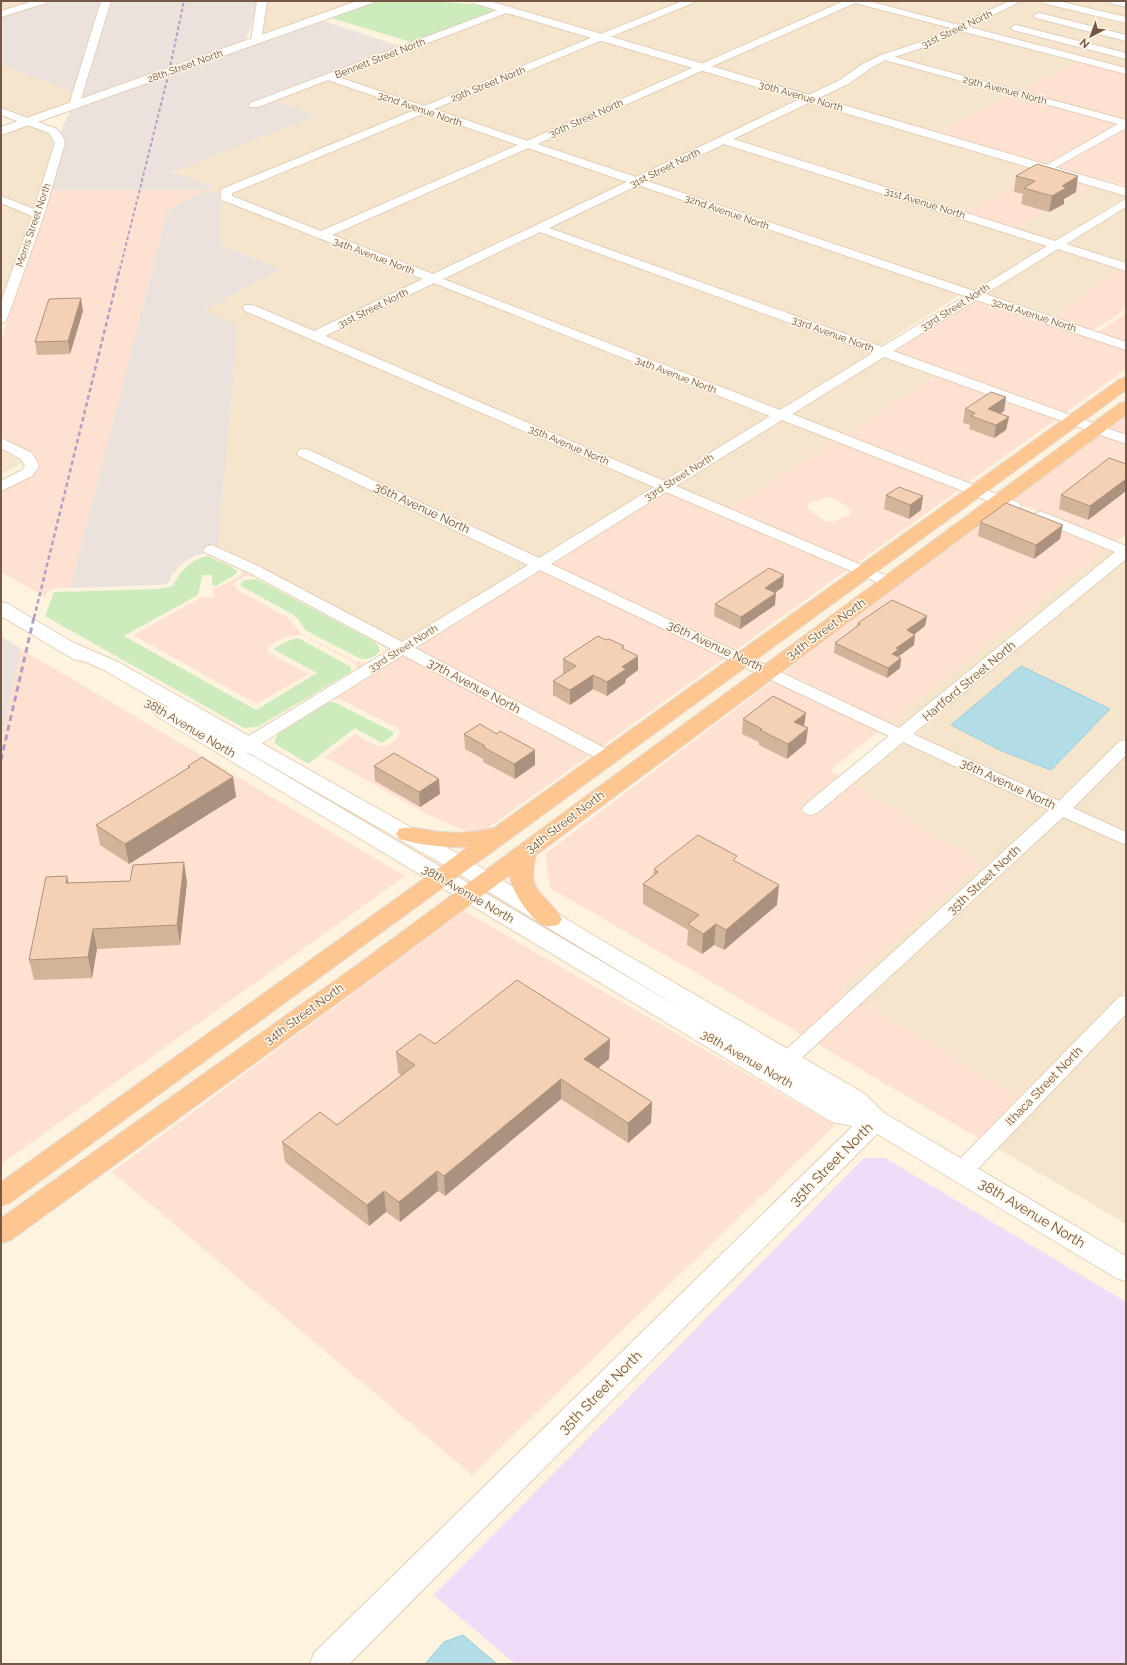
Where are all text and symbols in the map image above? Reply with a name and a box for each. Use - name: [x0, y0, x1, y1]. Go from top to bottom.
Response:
- street label: 31st Street North: [920, 8, 994, 50]
- north arrow: [1071, 16, 1111, 56]
- street label: Bennett Street North: [333, 36, 427, 80]
- text: N: [1077, 36, 1092, 51]
- street label: 28th Street North: [146, 47, 224, 85]
- street label: 29th Street North: [449, 64, 527, 104]
- street label: 29th Avenue North: [962, 74, 1048, 107]
- street label: 30th Avenue North: [758, 79, 844, 113]
- street label: 32nd Avenue North: [376, 89, 464, 129]
- street label: 30th Street North: [547, 97, 625, 139]
- street label: 31st Street North: [628, 146, 702, 190]
- street label: Morris Street North: [14, 182, 53, 268]
- street label: 31st Avenue North: [883, 185, 967, 221]
- street label: 32nd Avenue North: [683, 192, 771, 232]
- street label: 34th Avenue North: [332, 235, 416, 277]
- street label: 33rd Street North: [918, 281, 992, 333]
- street label: 31st Street North: [336, 286, 410, 330]
- street label: 32nd Avenue North: [990, 296, 1078, 334]
- street label: 33rd Avenue North: [791, 314, 876, 354]
- street label: 34th Avenue North: [634, 354, 718, 396]
- street label: 35th Avenue North: [527, 423, 611, 467]
- street label: 33rd Street North: [642, 451, 716, 503]
- street label: 36th Avenue North: [372, 480, 472, 536]
- street label: 34th Street North: [783, 595, 869, 663]
- street label: 36th Avenue North: [665, 618, 765, 674]
- street label: 33rd Street North: [366, 622, 440, 674]
- street label: Hartford Street North: [920, 638, 1018, 724]
- street label: 37th Avenue North: [425, 656, 523, 716]
- street label: 38th Avenue North: [142, 695, 238, 761]
- street label: 36th Avenue North: [958, 756, 1058, 812]
- street label: 34th Street North: [523, 788, 607, 856]
- street label: 35th Street North: [945, 843, 1023, 917]
- street label: 38th Avenue North: [419, 862, 517, 926]
- street label: 34th Street North: [261, 980, 347, 1048]
- street label: 38th Avenue North: [698, 1027, 796, 1091]
- street label: Ithaca Street North: [1003, 1044, 1085, 1128]
- street label: 35th Street North: [786, 1119, 876, 1209]
- street label: 38th Avenue North: [976, 1175, 1088, 1251]
- street label: 35th Street North: [555, 1347, 645, 1437]

